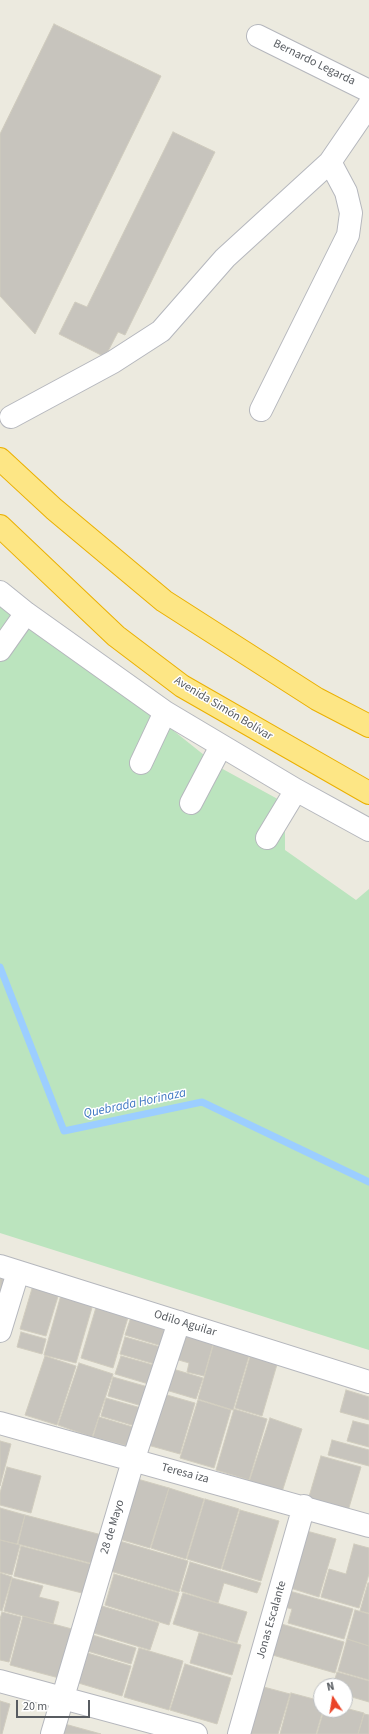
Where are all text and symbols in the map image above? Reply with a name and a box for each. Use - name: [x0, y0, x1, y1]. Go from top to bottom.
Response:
- street label: Bernardo Legarda: [271, 37, 357, 89]
- street label: Avenida Simón Bolívar: [171, 674, 275, 744]
- water label: Quebrada Horinaza: [82, 1086, 188, 1122]
- street label: Odilo Aguilar: [152, 1308, 218, 1340]
- street label: Teresa iza: [160, 1461, 210, 1487]
- street label: 28 de Mayo: [98, 1498, 128, 1556]
- street label: Jonas Escalante: [254, 1579, 290, 1661]
- north arrow: [313, 1678, 353, 1718]
- text: N: [325, 1679, 336, 1695]
- scale bar: [18, 1692, 92, 1718]
- text: 20 m: [23, 1698, 47, 1715]

